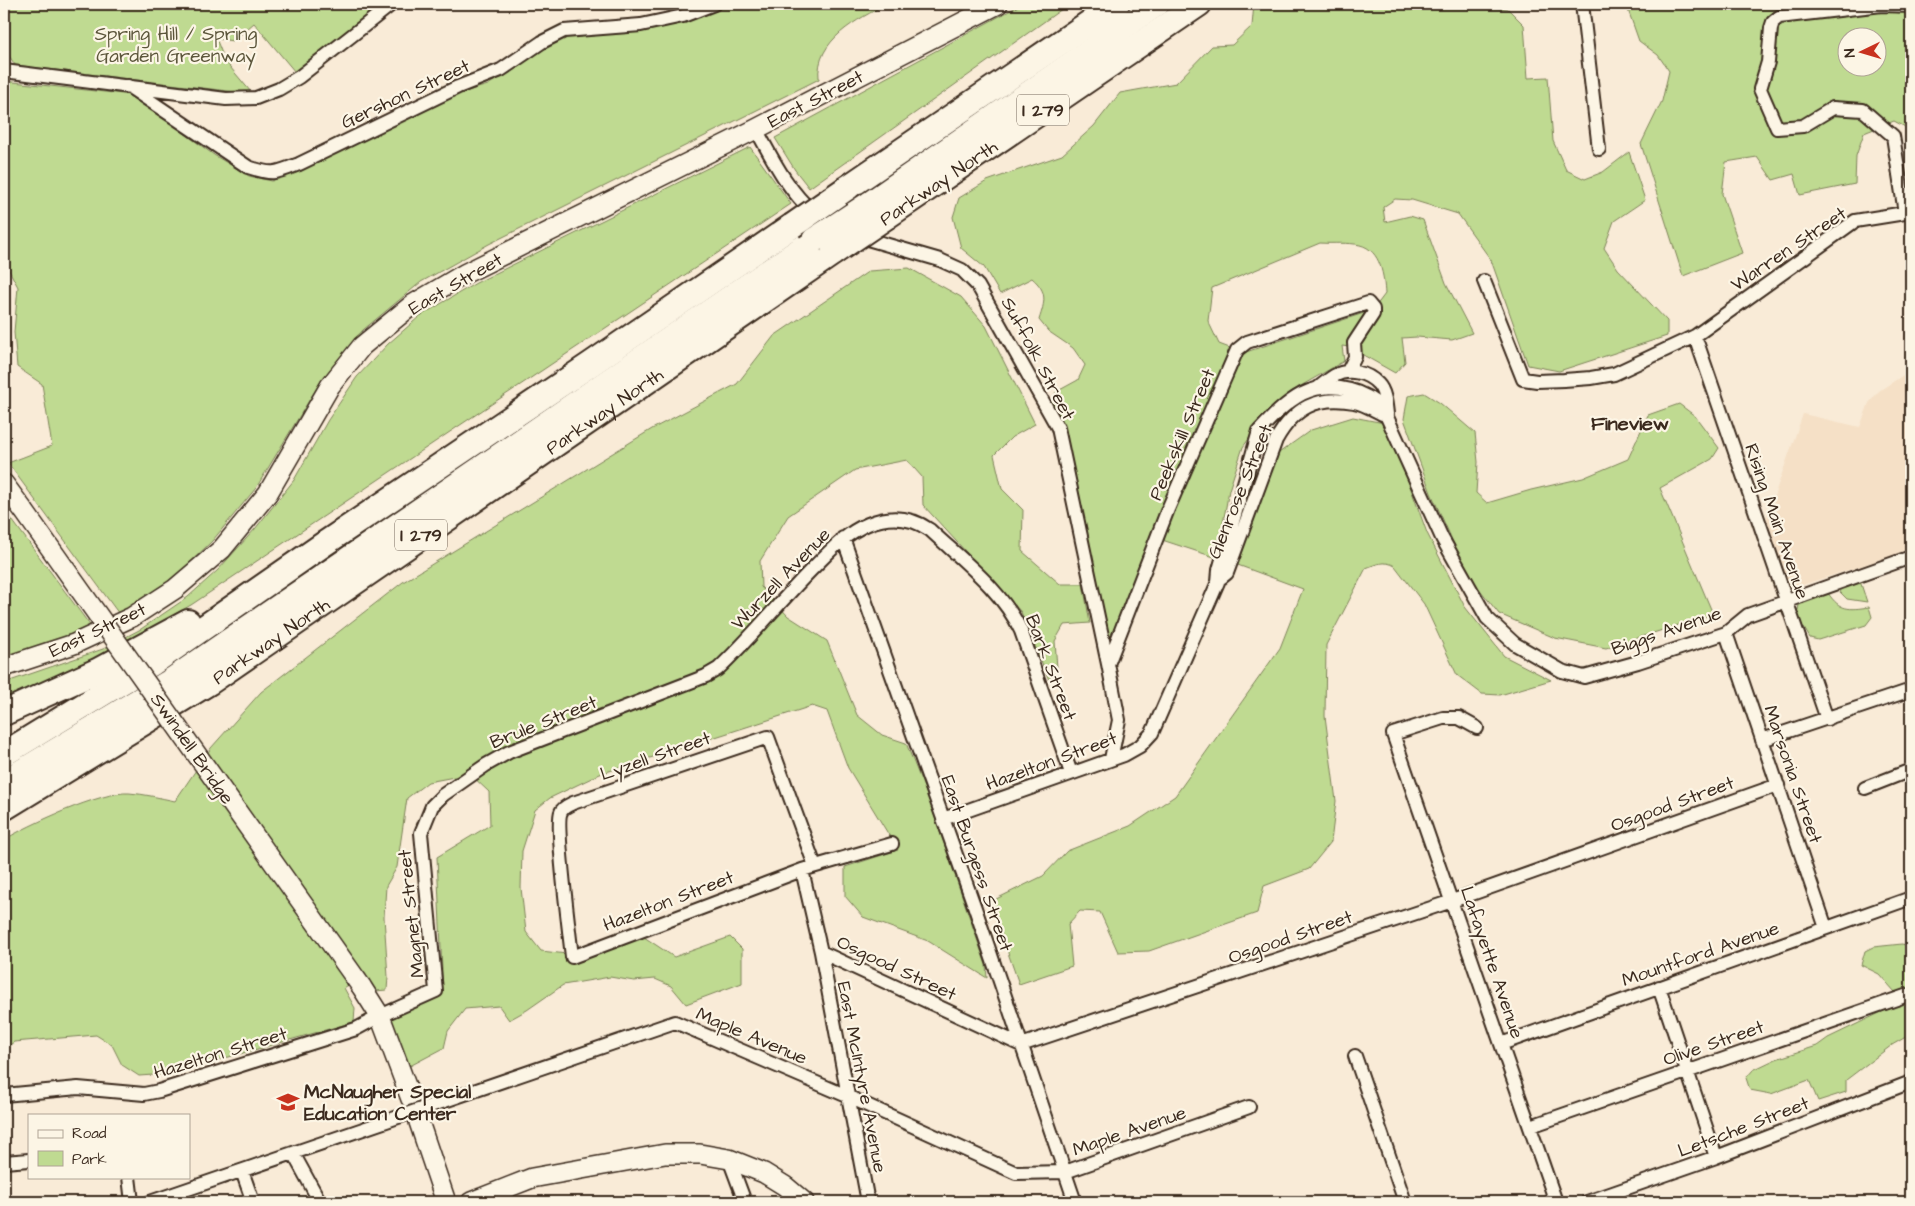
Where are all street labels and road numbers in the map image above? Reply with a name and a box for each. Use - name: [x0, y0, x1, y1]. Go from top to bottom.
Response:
- street label: Gershon Street: [337, 53, 475, 136]
- street label: East Street: [763, 63, 869, 135]
- road number: I 279: [1017, 94, 1069, 126]
- street label: Parkway North: [874, 133, 1004, 234]
- street label: Warren Street: [1726, 200, 1852, 298]
- street label: East Street: [404, 246, 508, 322]
- street label: Suffolk Street: [994, 292, 1082, 425]
- street label: Parkway North: [541, 361, 670, 462]
- street label: Peekskill Street: [1142, 364, 1222, 505]
- street label: Glenrose Street: [1201, 420, 1280, 563]
- street label: Rising Main Avenue: [1736, 440, 1816, 603]
- road number: I 279: [395, 520, 447, 550]
- street label: Wurzell Avenue: [725, 522, 837, 636]
- street label: Parkway North: [207, 591, 336, 692]
- street label: East Street: [45, 596, 151, 665]
- street label: Biggs Avenue: [1608, 600, 1726, 664]
- street label: Bark Street: [1018, 611, 1083, 725]
- street label: Swindell Bridge: [143, 688, 240, 811]
- street label: Brule Street: [486, 689, 601, 756]
- street label: Marsonia Street: [1756, 702, 1829, 847]
- street label: Lyzell Street: [597, 725, 715, 789]
- street label: Hazelton Street: [982, 725, 1121, 798]
- street label: Osgood Street: [1607, 769, 1739, 840]
- street label: East Burgess Street: [933, 772, 1020, 956]
- street label: Magnet Street: [391, 848, 433, 979]
- street label: Hazelton Street: [599, 864, 738, 939]
- street label: Lafayette Avenue: [1452, 883, 1530, 1043]
- street label: Osgood Street: [1225, 903, 1357, 972]
- street label: Mountford Avenue: [1618, 915, 1783, 994]
- street label: Osgood Street: [832, 929, 961, 1009]
- street label: East McIntyre Avenue: [829, 979, 893, 1175]
- street label: Maple Avenue: [692, 1001, 811, 1072]
- street label: Olive Street: [1659, 1013, 1768, 1073]
- street label: Hazelton Street: [151, 1020, 291, 1087]
- street label: Letsche Street: [1674, 1090, 1813, 1165]
- street label: Maple Avenue: [1069, 1099, 1190, 1163]

